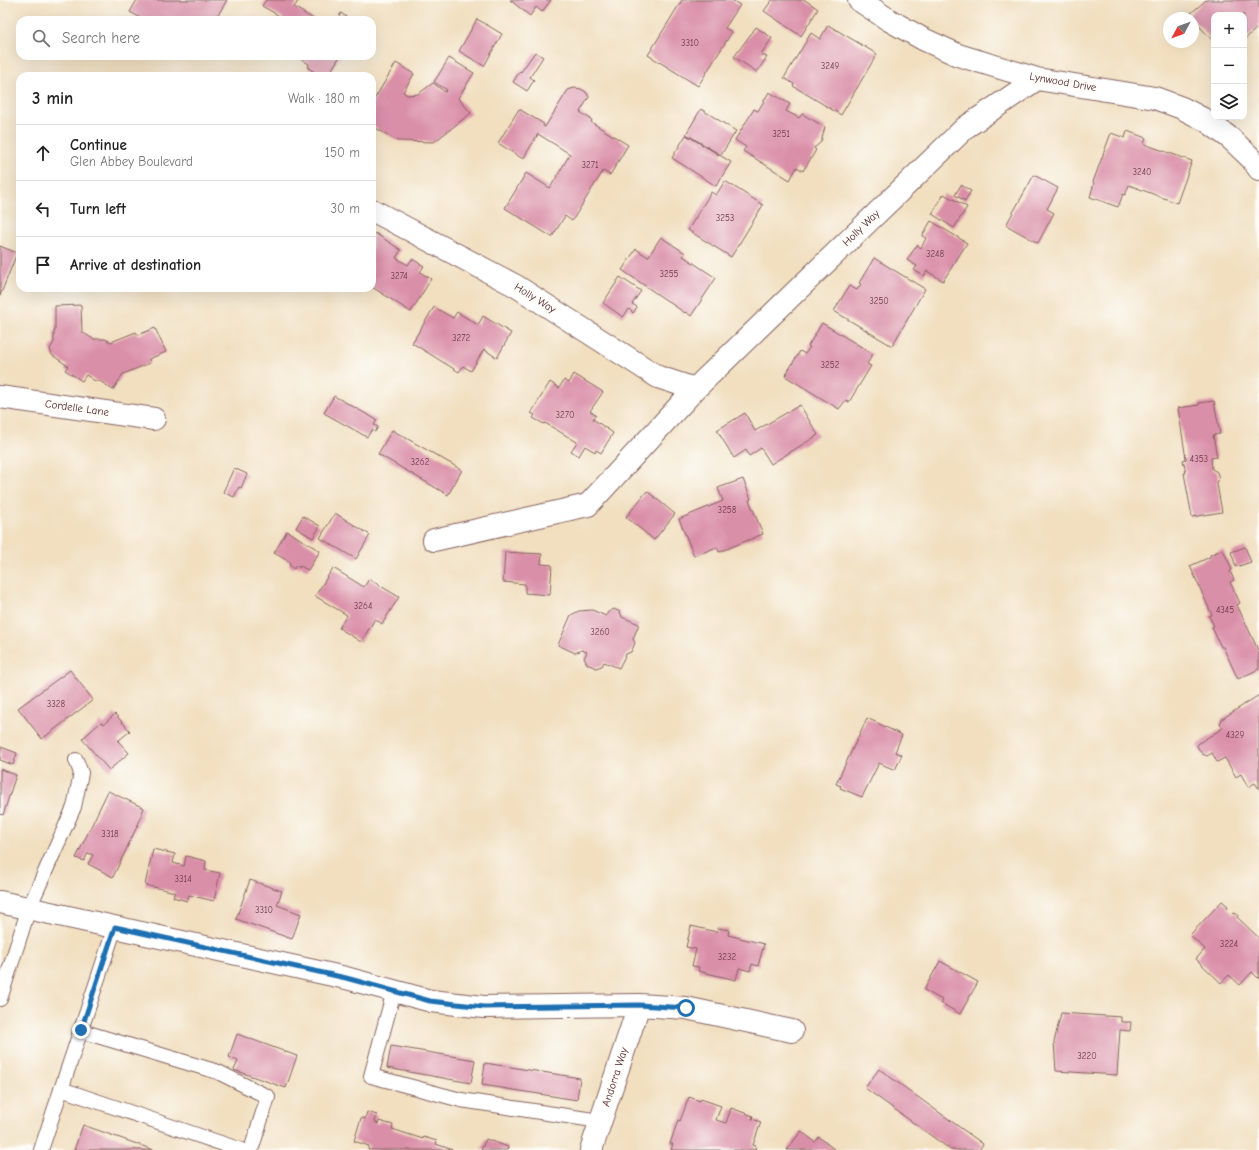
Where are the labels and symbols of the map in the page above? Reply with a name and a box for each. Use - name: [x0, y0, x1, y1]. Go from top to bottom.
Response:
- north arrow: [1163, 12, 1199, 48]
- house number: 3310: [681, 38, 699, 48]
- house number: 3249: [821, 61, 839, 71]
- street label: Lynwood Drive: [1029, 70, 1098, 94]
- house number: 3251: [772, 129, 790, 139]
- house number: 3271: [581, 160, 599, 170]
- house number: 3240: [1132, 167, 1152, 177]
- street label: Holly Way: [840, 207, 882, 249]
- house number: 3253: [716, 213, 734, 223]
- house number: 3248: [926, 249, 944, 259]
- house number: 3255: [659, 269, 679, 279]
- house number: 3274: [390, 271, 408, 281]
- street label: Holly Way: [512, 280, 558, 316]
- house number: 3250: [869, 296, 889, 306]
- house number: 3272: [452, 333, 470, 343]
- house number: 3252: [821, 360, 840, 370]
- street label: Cordelle Lane: [44, 397, 110, 419]
- house number: 3270: [556, 410, 574, 420]
- house number: 4353: [1190, 454, 1208, 464]
- house number: 3262: [411, 457, 430, 467]
- house number: 3258: [718, 505, 737, 515]
- house number: 3264: [354, 601, 372, 611]
- house number: 4345: [1216, 605, 1234, 615]
- house number: 3260: [590, 627, 610, 637]
- house number: 3328: [47, 699, 66, 709]
- house number: 4329: [1226, 730, 1244, 740]
- house number: 3318: [101, 829, 119, 839]
- house number: 3314: [174, 874, 192, 884]
- house number: 3310: [255, 905, 273, 915]
- house number: 3224: [1220, 939, 1238, 949]
- house number: 3232: [718, 952, 737, 962]
- route start: [677, 999, 695, 1017]
- route end: [72, 1021, 90, 1039]
- street label: Andorra Way: [599, 1046, 631, 1108]
- house number: 3220: [1077, 1051, 1097, 1061]

